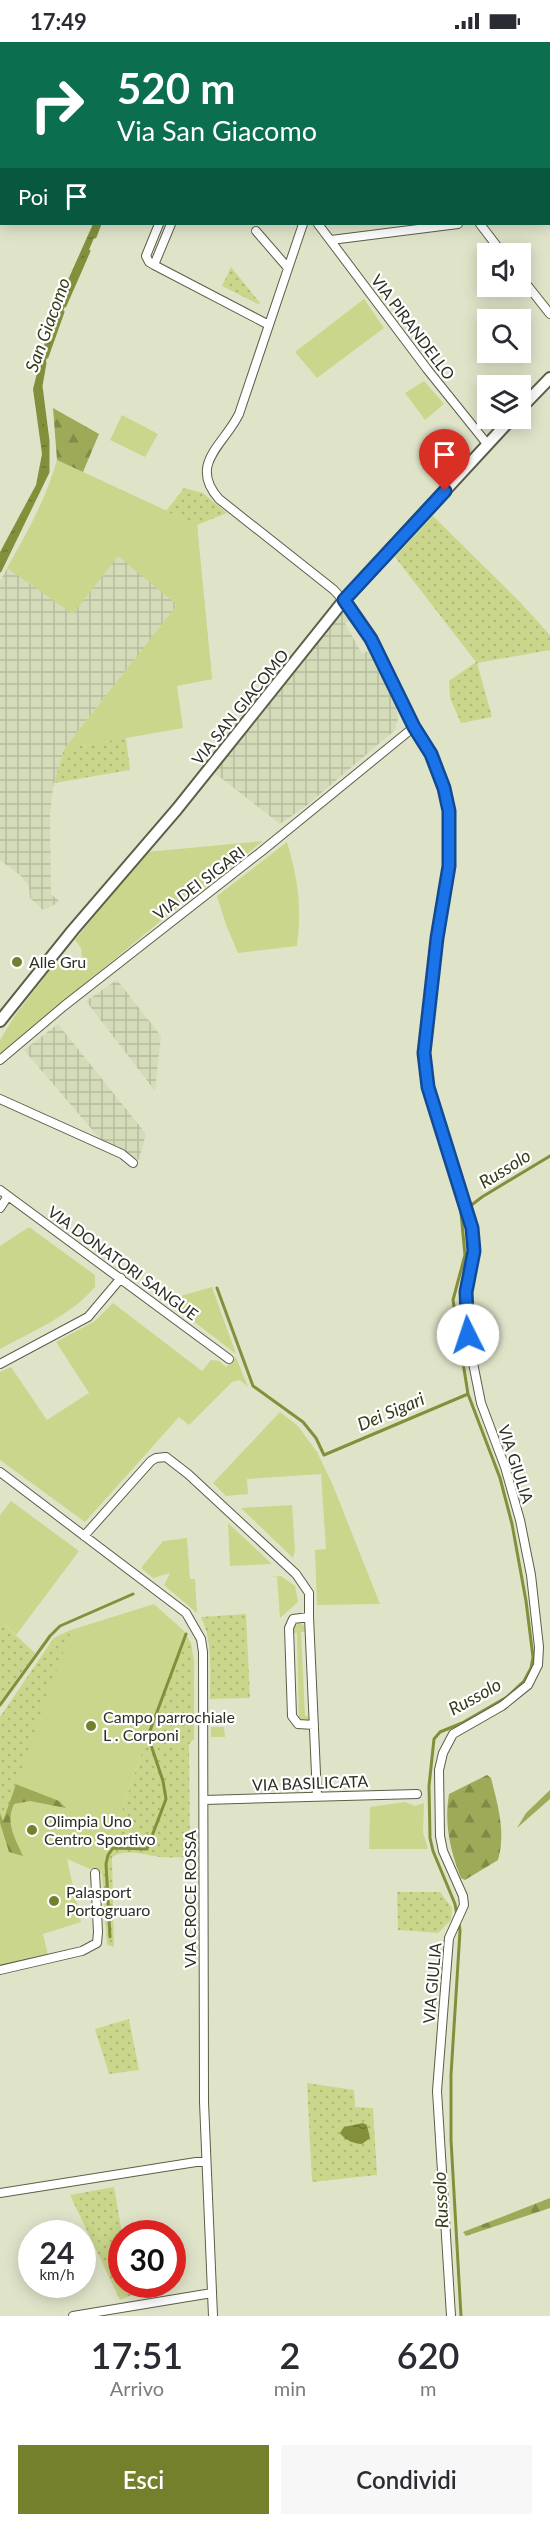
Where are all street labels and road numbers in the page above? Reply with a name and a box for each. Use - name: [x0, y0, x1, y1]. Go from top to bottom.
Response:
- street label: VIA PIRANDELLO: [368, 270, 459, 383]
- street label: VIA SAN GIACOMO: [187, 645, 292, 768]
- street label: VIA DEI SIGARI: [149, 842, 248, 923]
- street label: VIA DONATORI SANGUE: [44, 1202, 202, 1324]
- street label: VIA GIULIA: [495, 1422, 538, 1506]
- street label: VIA BASILICATA: [252, 1771, 369, 1794]
- street label: VIA CROCE ROSSA: [180, 1830, 199, 1968]
- street label: VIA GIULIA: [419, 1942, 445, 2024]

